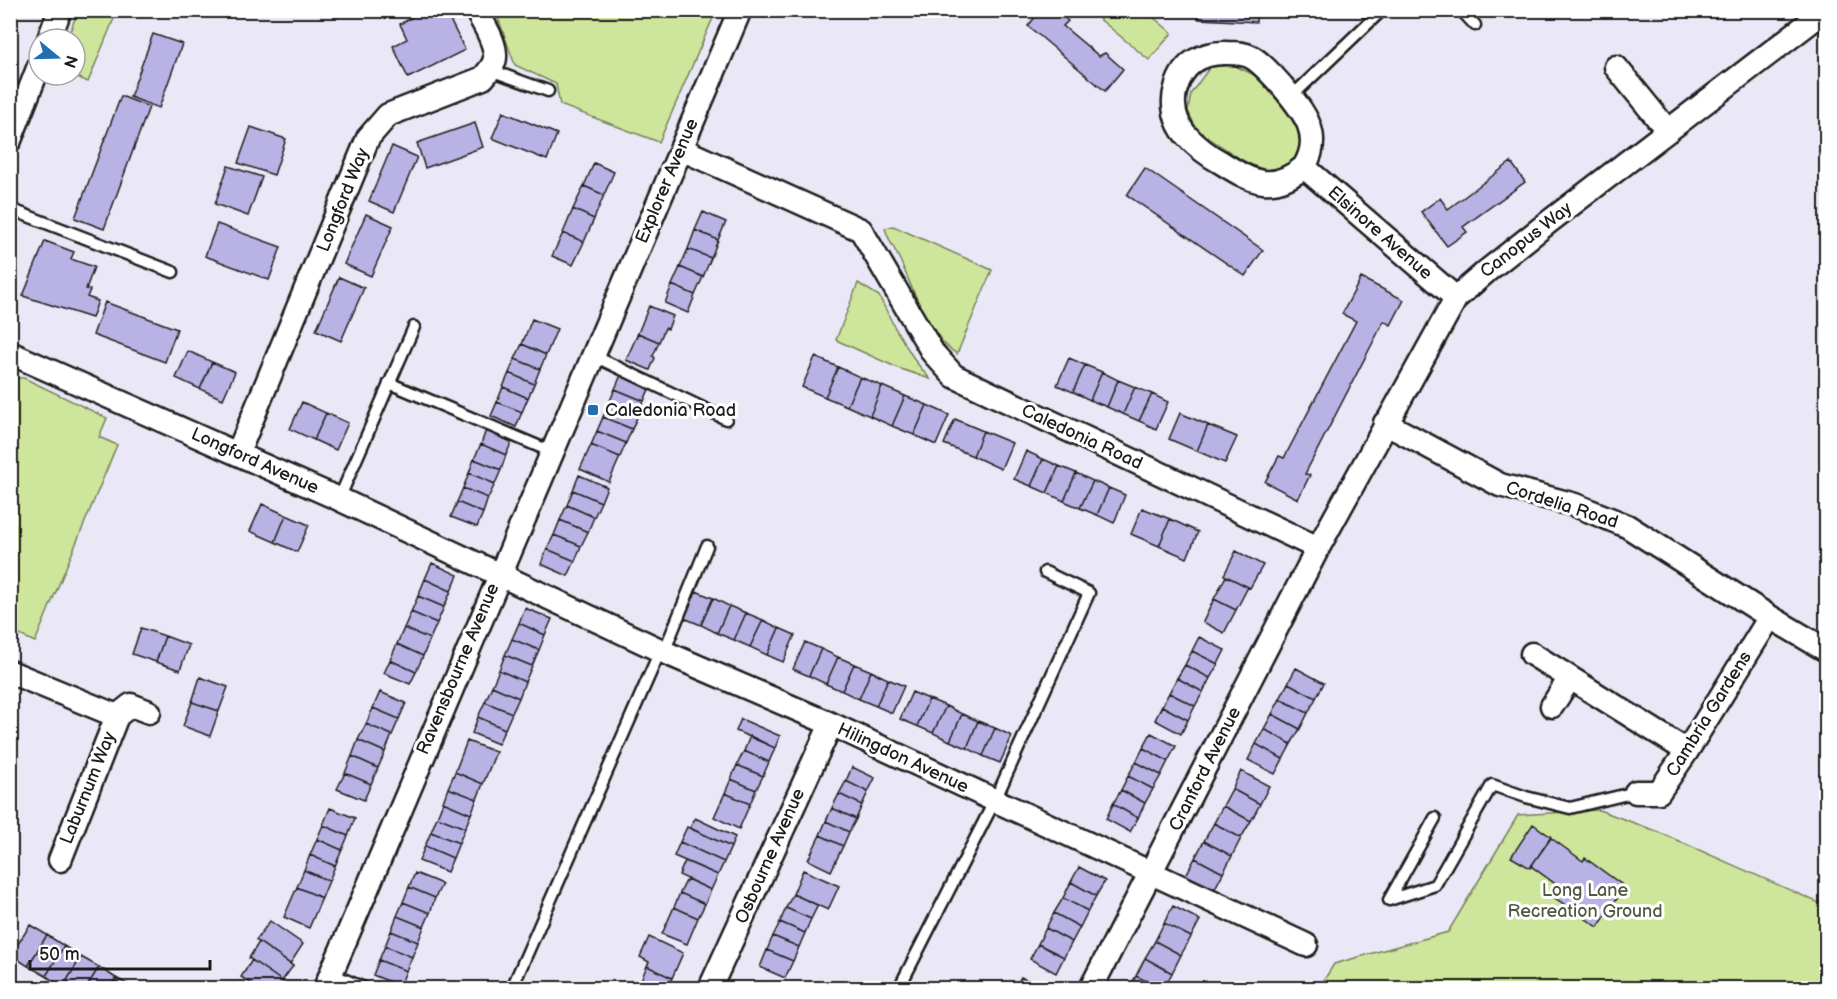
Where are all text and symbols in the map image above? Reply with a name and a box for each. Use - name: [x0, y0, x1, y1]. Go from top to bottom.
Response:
- north arrow: [27, 27, 87, 87]
- text: N: [59, 53, 81, 70]
- street label: Explorer Avenue: [631, 115, 703, 247]
- street label: Longford Way: [313, 144, 374, 255]
- street label: Elsinore Avenue: [1324, 182, 1437, 284]
- street label: Canopus Way: [1476, 197, 1577, 282]
- place label: Caledonia Road: [605, 400, 736, 421]
- street label: Caledonia Road: [1018, 400, 1146, 474]
- marker: Caledonia Road: [586, 403, 600, 417]
- street label: Longford Avenue: [188, 423, 322, 499]
- street label: Cordelia Road: [1503, 477, 1621, 533]
- street label: Ravensbourne Avenue: [412, 580, 504, 758]
- street label: Cambria Gardens: [1662, 647, 1756, 781]
- street label: Cranford Avenue: [1165, 703, 1245, 834]
- street label: Hilingdon Avenue: [834, 718, 972, 798]
- street label: Laburnum Way: [56, 728, 120, 847]
- street label: Osbourne Avenue: [731, 785, 809, 927]
- park label: Long Lane Recreation Ground: [1507, 880, 1663, 922]
- scale bar: [30, 933, 210, 971]
- text: 50 m: [39, 944, 80, 965]

